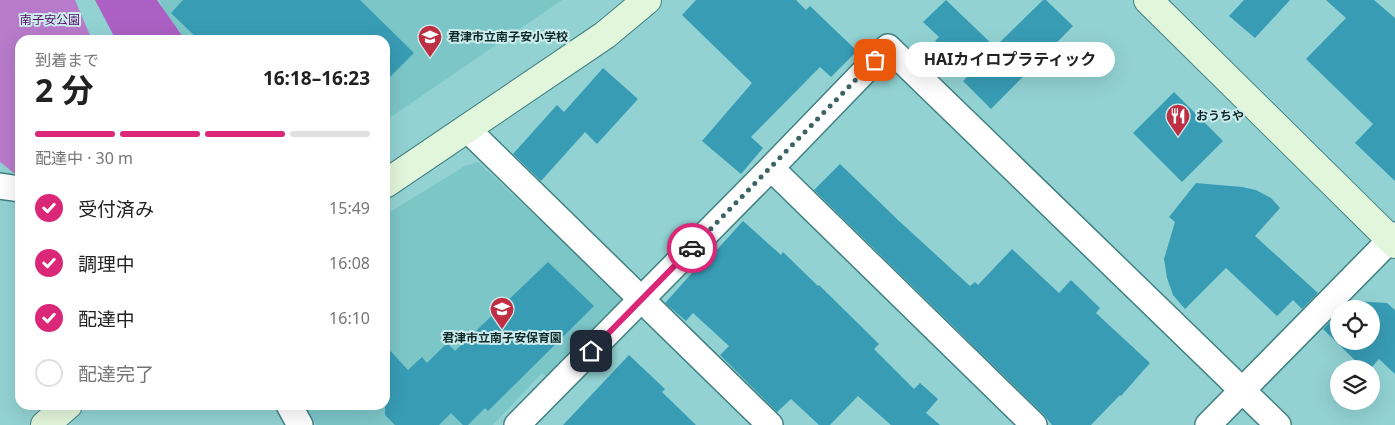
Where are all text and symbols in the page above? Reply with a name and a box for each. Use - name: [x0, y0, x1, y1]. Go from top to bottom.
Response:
- park label: 南子安公園: [20, 11, 80, 28]
- school or university icon: 君津市立南子安小学校: [417, 24, 443, 58]
- place label: 君津市立南子安小学校: [448, 28, 568, 45]
- pin: [854, 39, 896, 81]
- callout: HAIカイロプラティック: [905, 42, 1115, 78]
- icon: bag: [861, 46, 889, 74]
- text: HAIカイロプラティック: [924, 48, 1096, 70]
- text: 到着まで: [35, 49, 99, 71]
- text: 16:18–16:23: [263, 65, 370, 91]
- text: 2 分: [35, 68, 94, 111]
- restaurant icon: おうちや: [1165, 103, 1191, 137]
- place label: おうちや: [1196, 107, 1244, 124]
- text: 配達中 · 30 m: [35, 147, 133, 169]
- icon: check: [35, 194, 63, 222]
- text: 受付済み: [78, 196, 154, 222]
- text: 15:49: [329, 197, 370, 219]
- courier: [667, 223, 717, 273]
- icon: car: [678, 234, 706, 262]
- icon: check: [35, 249, 63, 277]
- text: 調理中: [78, 251, 135, 277]
- text: 16:08: [329, 252, 370, 274]
- school or university icon: 君津市立南子安保育園: [489, 296, 515, 330]
- map controls: [1330, 300, 1380, 410]
- button: locate: [1330, 300, 1380, 350]
- icon: check: [35, 304, 63, 332]
- text: 配達中: [78, 306, 135, 332]
- text: 16:10: [329, 307, 370, 329]
- place label: 君津市立南子安保育園: [442, 329, 562, 346]
- pin: [570, 330, 612, 372]
- icon: home: [577, 337, 605, 365]
- button: layers: [1330, 360, 1380, 410]
- text: 配達完了: [78, 361, 154, 387]

